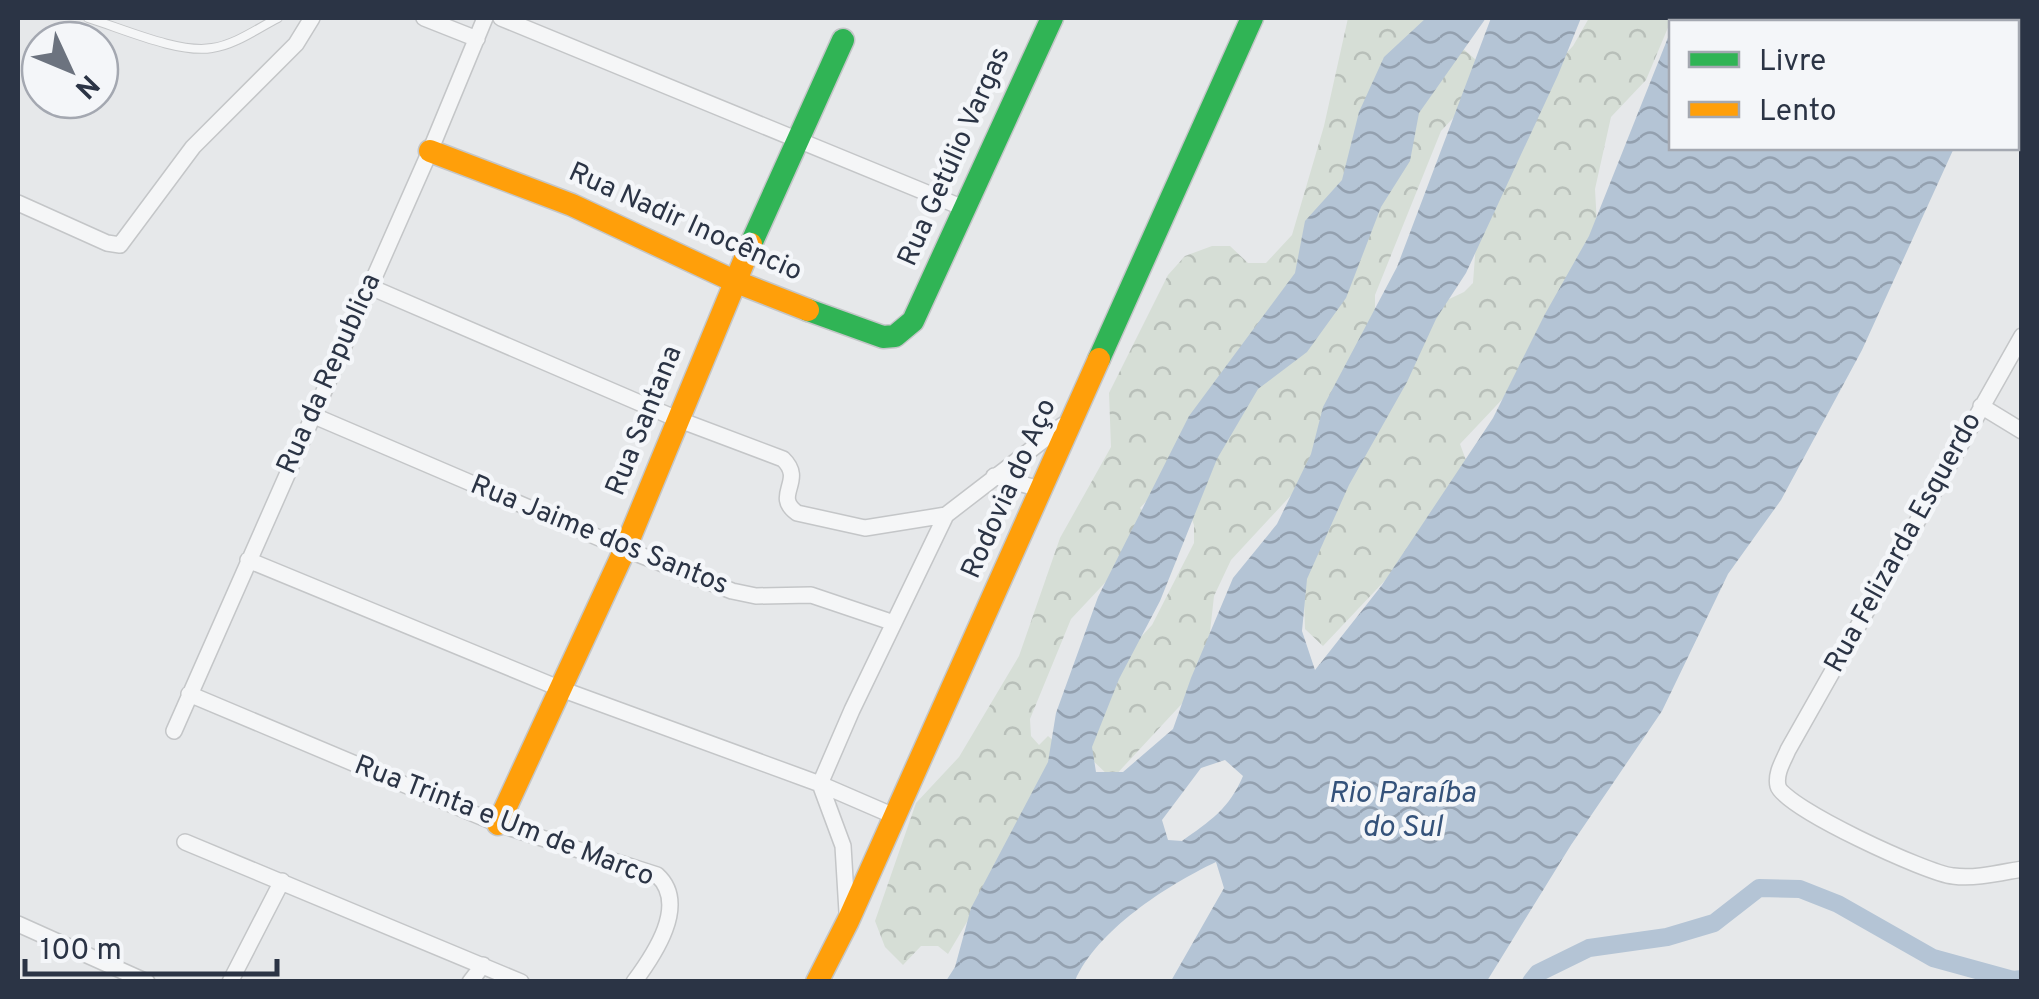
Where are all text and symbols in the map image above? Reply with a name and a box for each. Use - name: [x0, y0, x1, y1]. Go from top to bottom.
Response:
- north arrow: [20, 20, 120, 120]
- legend: [1669, 20, 2019, 150]
- street label: Rua Getúlio Vargas: [891, 42, 1019, 272]
- text: Livre: [1759, 44, 1826, 81]
- text: N: [66, 66, 106, 105]
- text: Lento: [1759, 94, 1836, 131]
- street label: Rua Nadir Inocêncio: [562, 155, 808, 291]
- street label: Rua da Republica: [270, 268, 390, 480]
- street label: Rua Santana: [599, 341, 691, 501]
- street label: Rodovia do Aço: [954, 393, 1066, 585]
- street label: Rua Felizarda Esquerdo: [1817, 406, 1991, 680]
- street label: Rua Jaime dos Santos: [465, 468, 733, 604]
- street label: Rua Trinta e Um de Marco: [349, 748, 659, 896]
- water label: Rio Paraíba do Sul: [1328, 776, 1476, 847]
- scale bar: [25, 914, 278, 976]
- text: 100 m: [40, 933, 122, 970]

